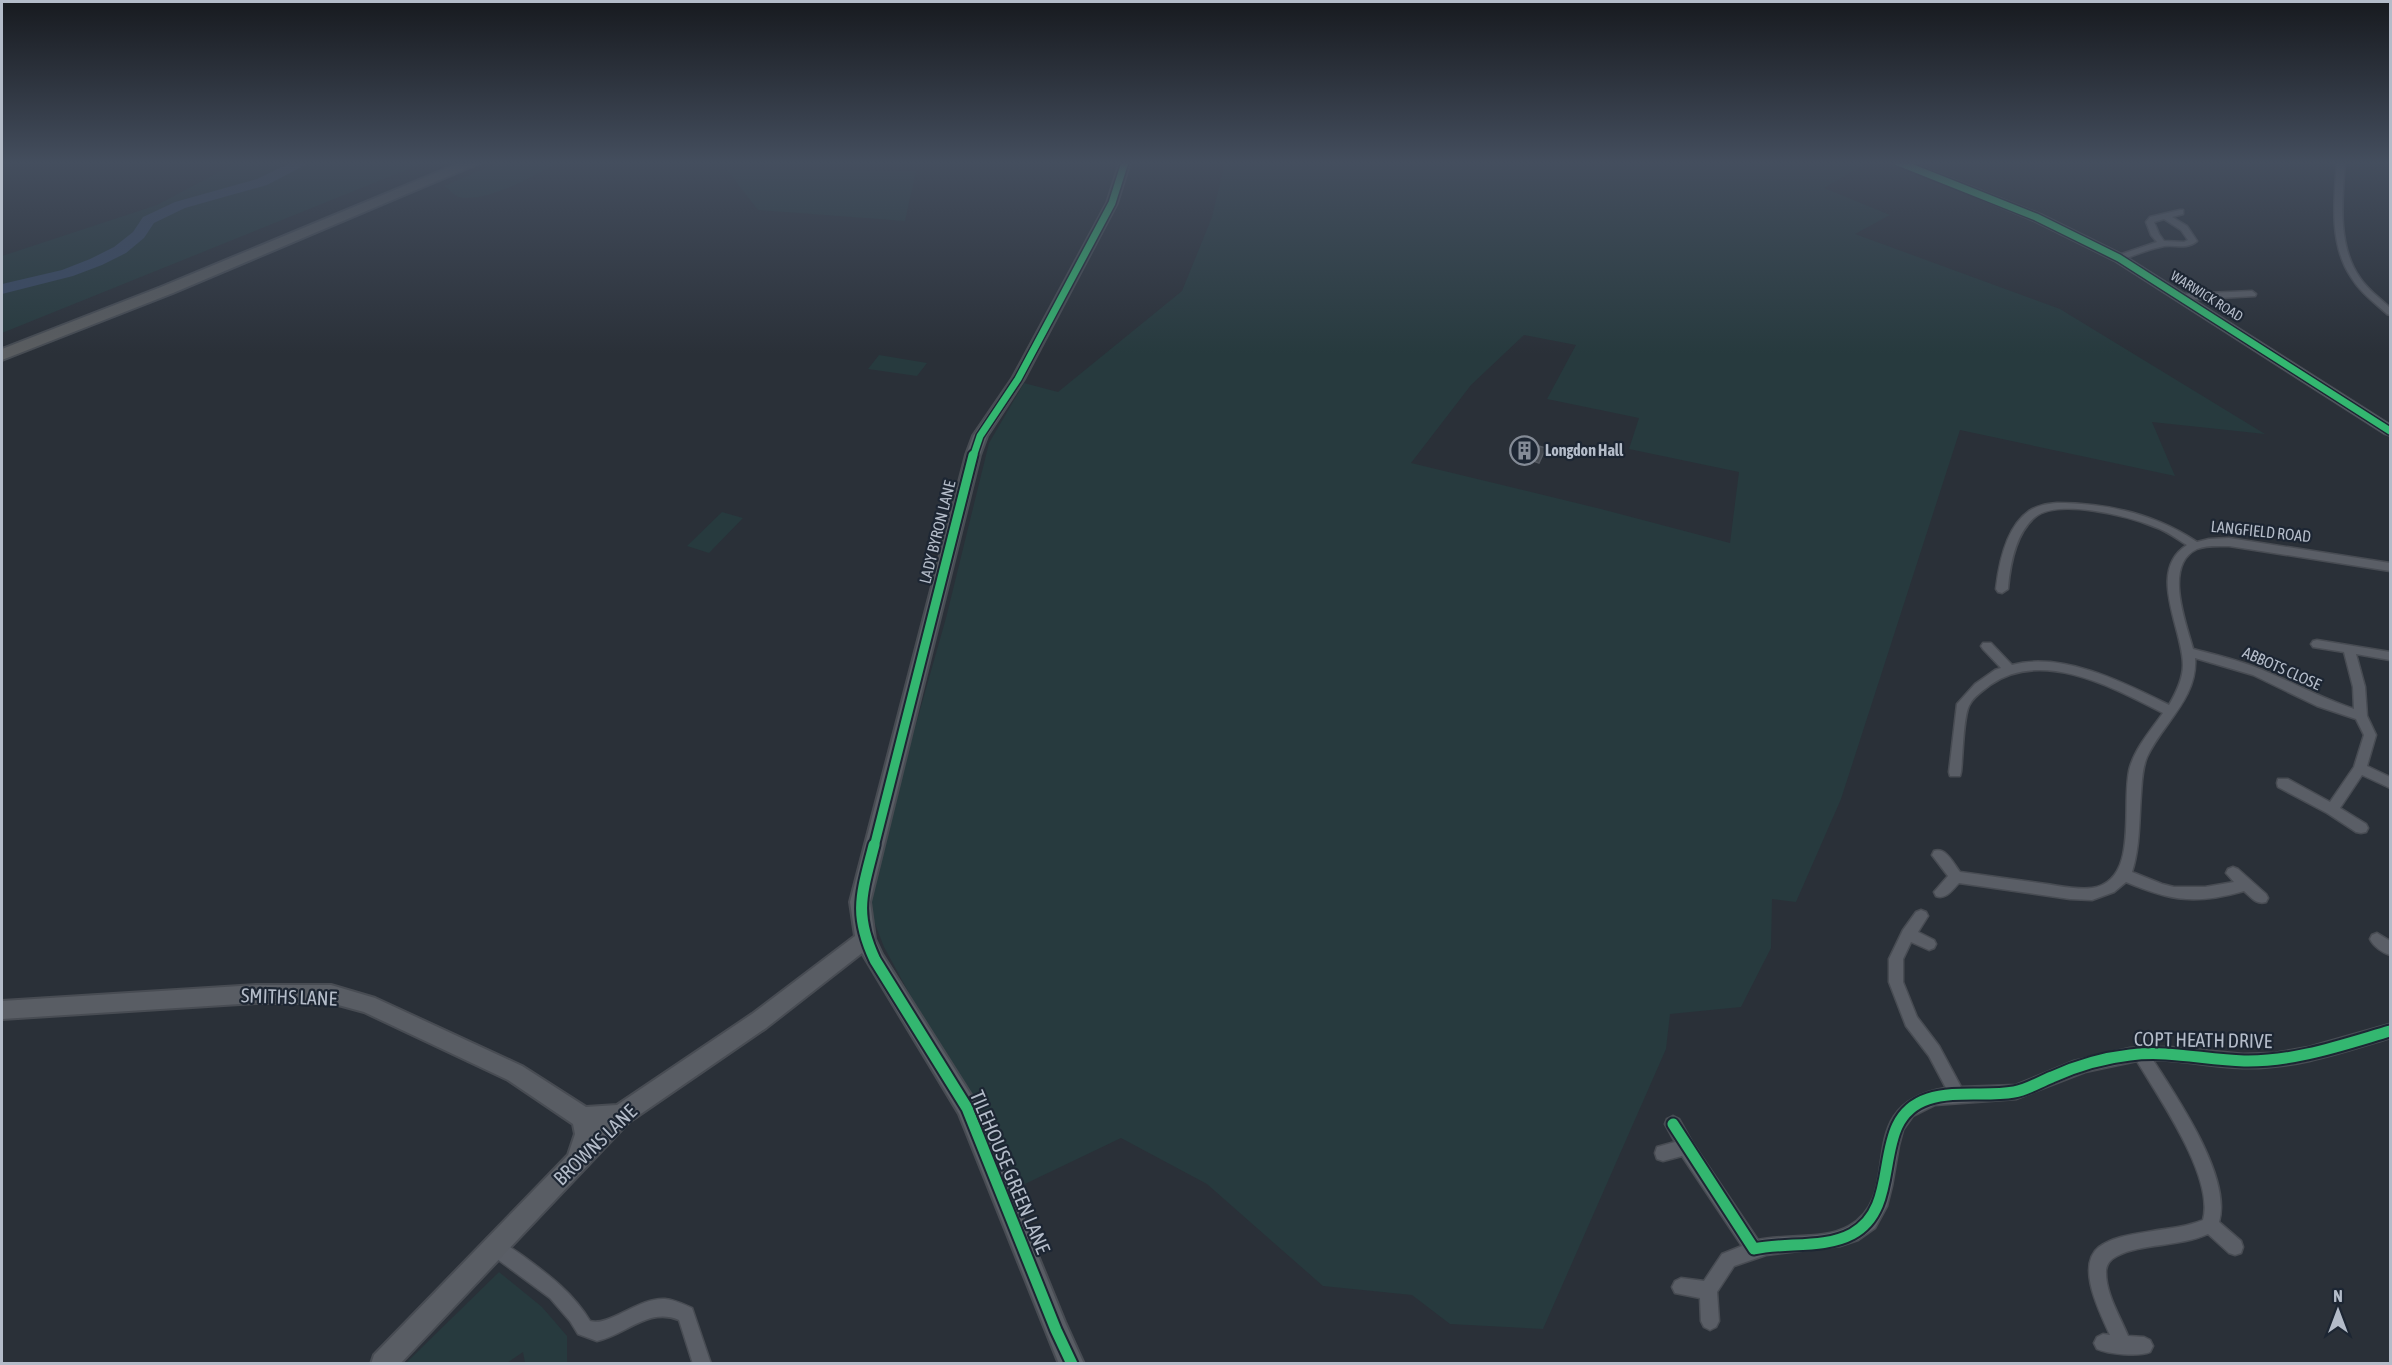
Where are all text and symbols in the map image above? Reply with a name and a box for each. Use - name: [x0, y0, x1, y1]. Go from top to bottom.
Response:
- street label: WARWICK ROAD: [2168, 267, 2246, 325]
- building icon: Longdon Hall: [1508, 434, 1540, 466]
- place label: Longdon Hall: [1545, 441, 1624, 459]
- street label: LADY BYRON LANE: [915, 478, 959, 585]
- street label: LANGFIELD ROAD: [2210, 517, 2312, 545]
- street label: ABBOTS CLOSE: [2240, 643, 2324, 693]
- street label: SMITHS LANE: [240, 983, 338, 1010]
- street label: COPT HEATH DRIVE: [2134, 1027, 2273, 1052]
- street label: TILEHOUSE GREEN LANE: [966, 1087, 1055, 1257]
- street label: BROWNS LANE: [549, 1099, 641, 1190]
- north arrow: [2308, 1281, 2368, 1341]
- text: N: [2333, 1287, 2343, 1305]

